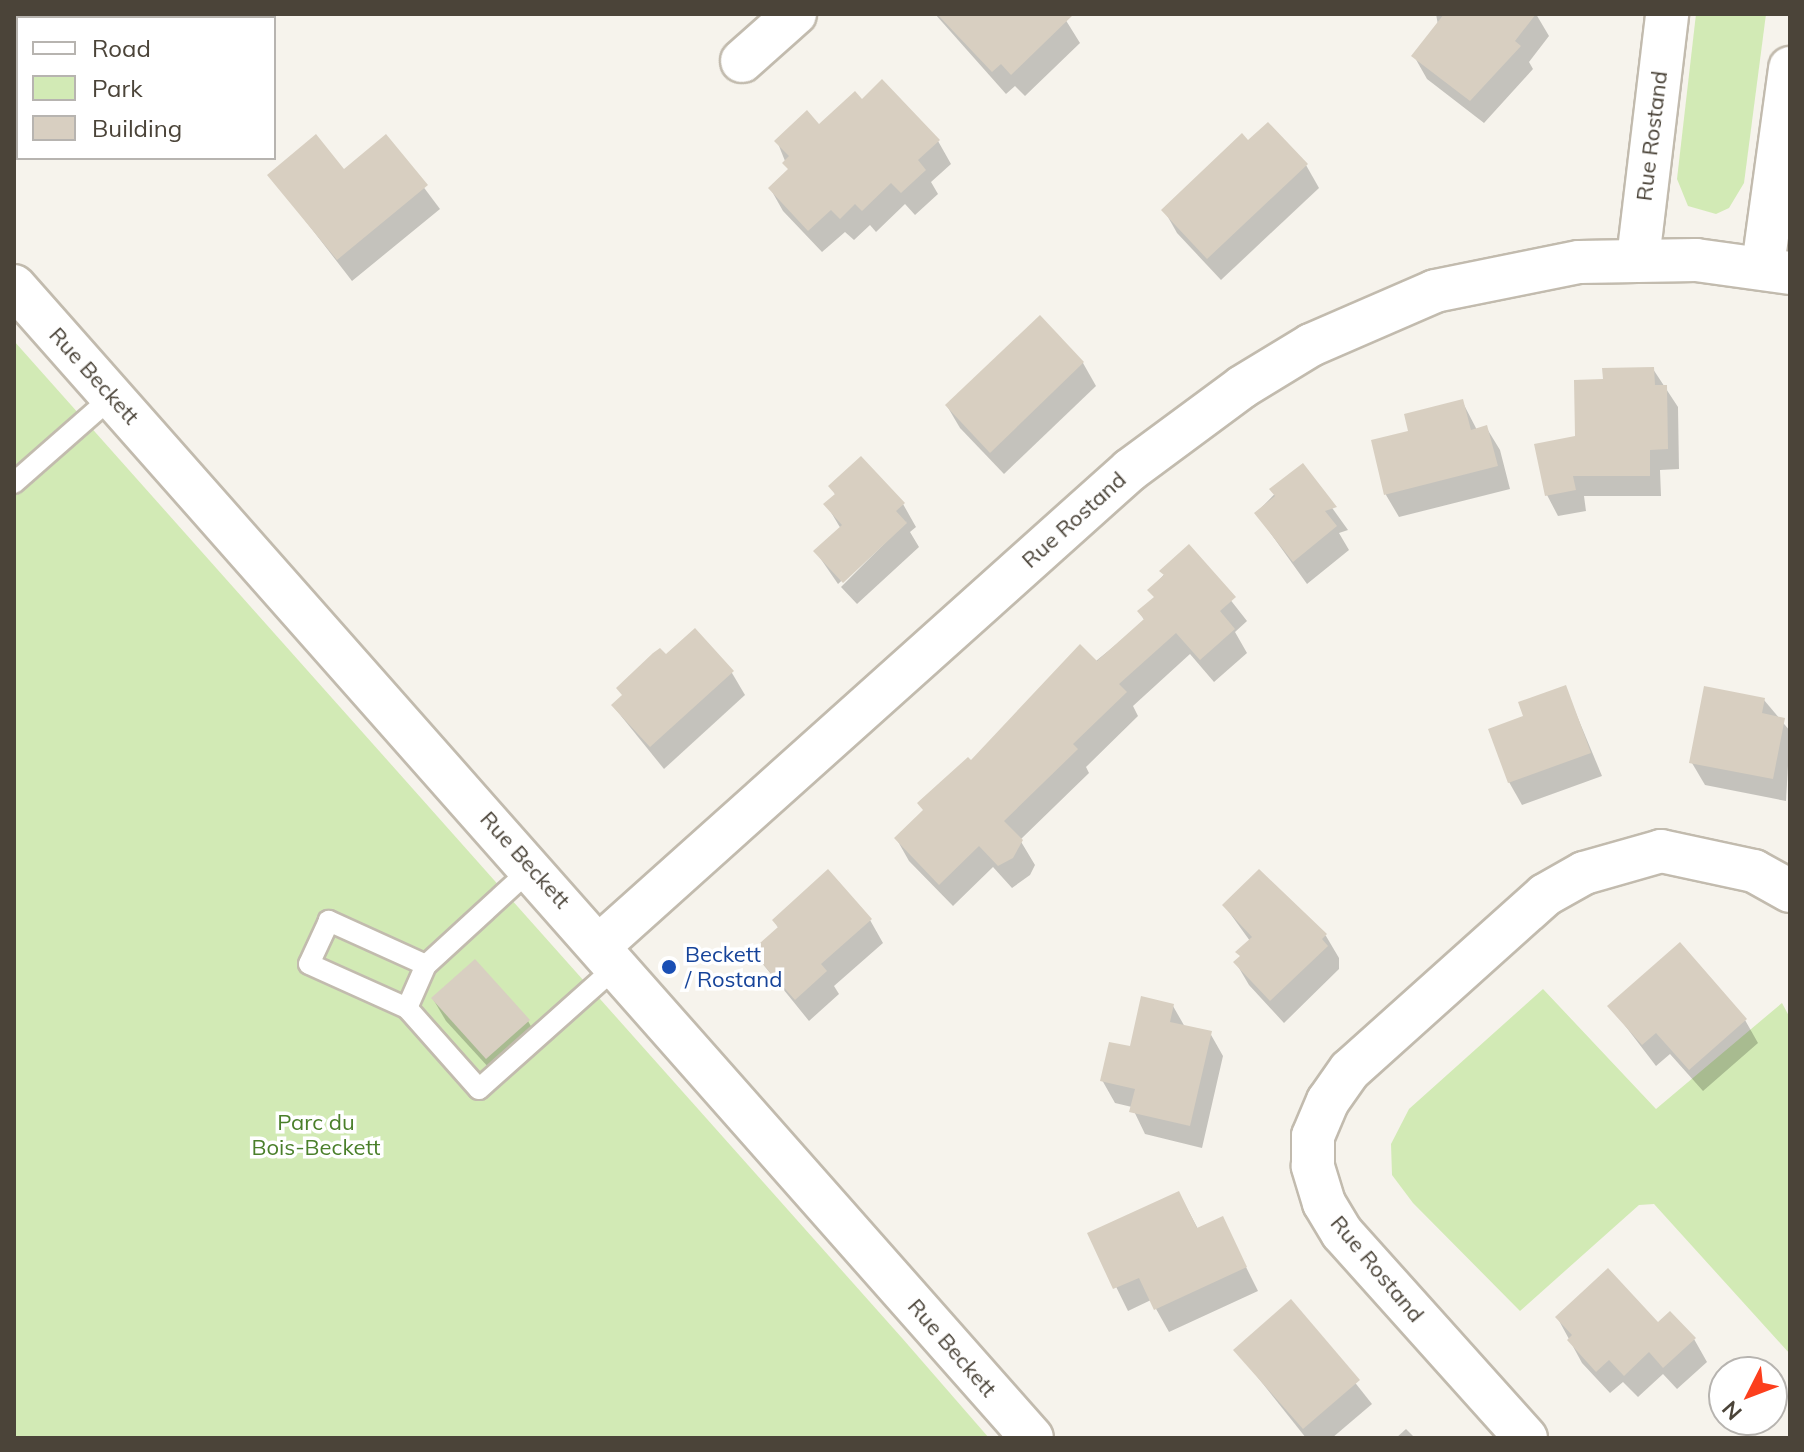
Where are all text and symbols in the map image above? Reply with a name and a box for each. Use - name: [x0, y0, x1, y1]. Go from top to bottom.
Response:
- legend: [16, 16, 276, 160]
- text: Road: [92, 33, 151, 63]
- street label: Rue Rostand: [1631, 69, 1673, 203]
- text: Park: [92, 73, 143, 103]
- text: Building: [92, 113, 182, 143]
- street label: Rue Beckett: [44, 322, 144, 430]
- street label: Rue Rostand: [1017, 466, 1131, 574]
- street label: Rue Beckett: [475, 806, 575, 914]
- place label: Beckett / Rostand: [685, 941, 782, 992]
- marker: Beckett / Rostand: [660, 958, 678, 976]
- park label: Parc du Bois-Beckett: [251, 1109, 381, 1160]
- street label: Rue Rostand: [1325, 1210, 1429, 1328]
- street label: Rue Beckett: [902, 1293, 1002, 1403]
- north arrow: [1708, 1356, 1788, 1436]
- text: N: [1716, 1395, 1748, 1426]

